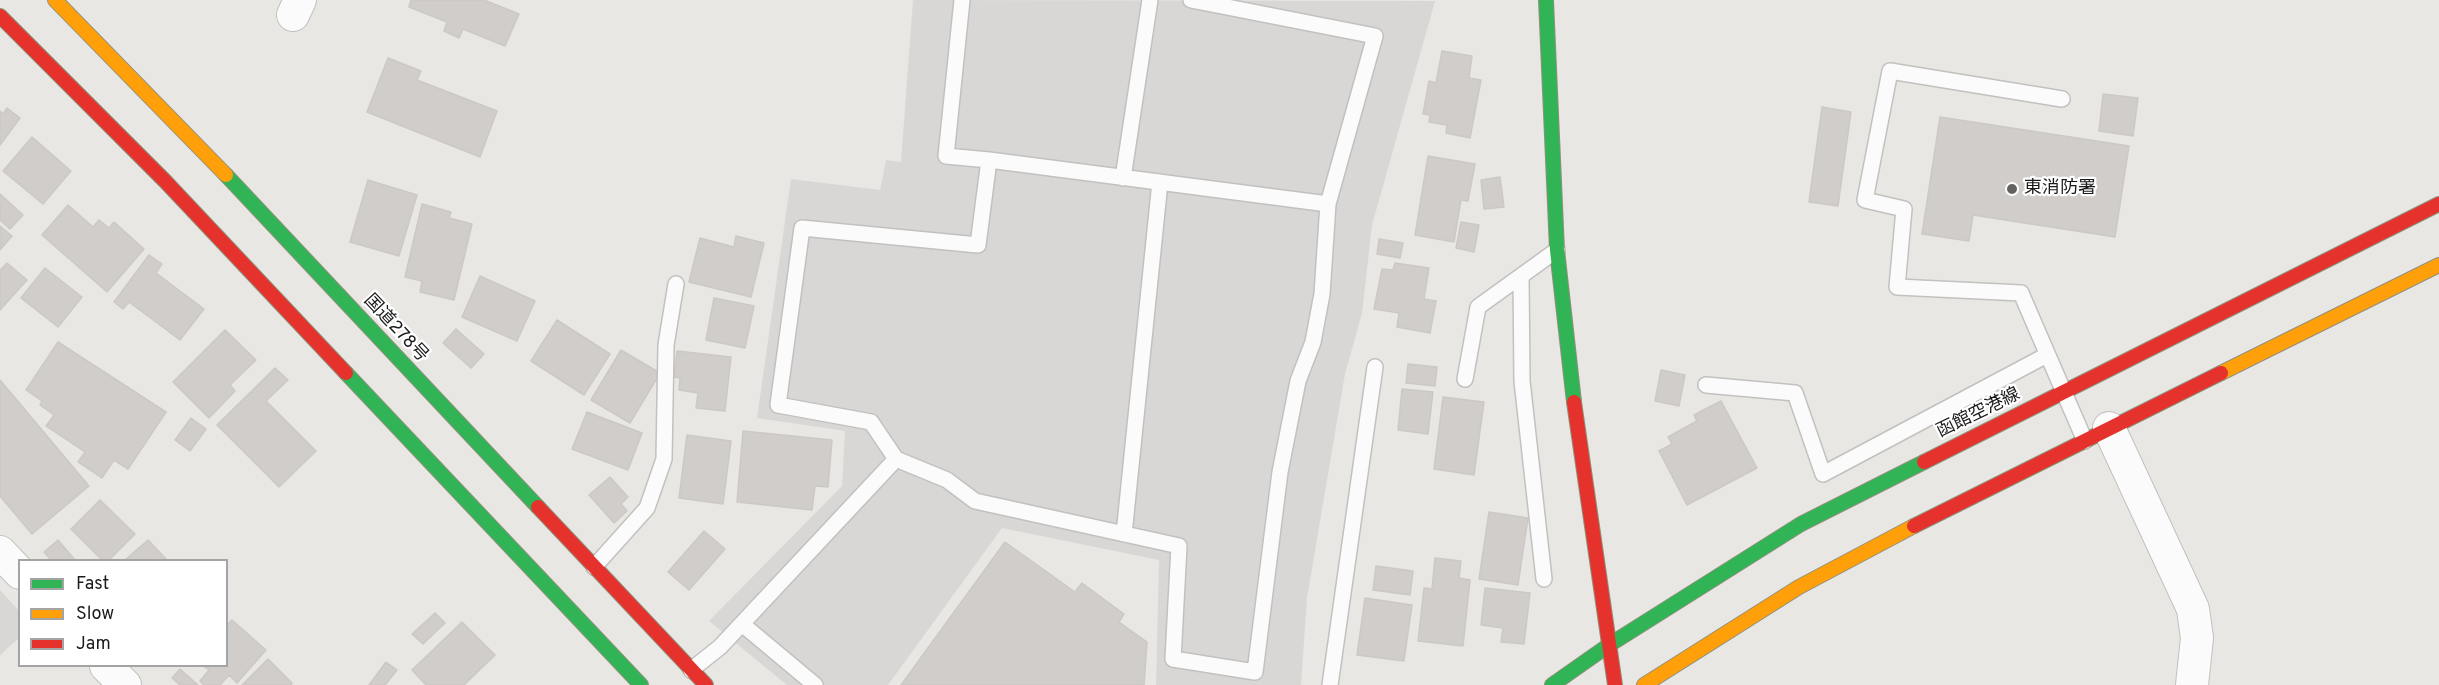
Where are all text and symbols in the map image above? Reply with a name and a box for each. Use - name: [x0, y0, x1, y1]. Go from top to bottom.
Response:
- place label: 東消防署: [2024, 178, 2096, 200]
- marker: 東消防署: [2005, 182, 2019, 196]
- street label: 国道278号: [358, 291, 432, 367]
- street label: 函館空港線: [1934, 385, 2024, 443]
- legend: [18, 559, 228, 667]
- text: Fast: [76, 573, 109, 596]
- text: Slow: [76, 603, 114, 626]
- text: Jam: [76, 633, 111, 656]

